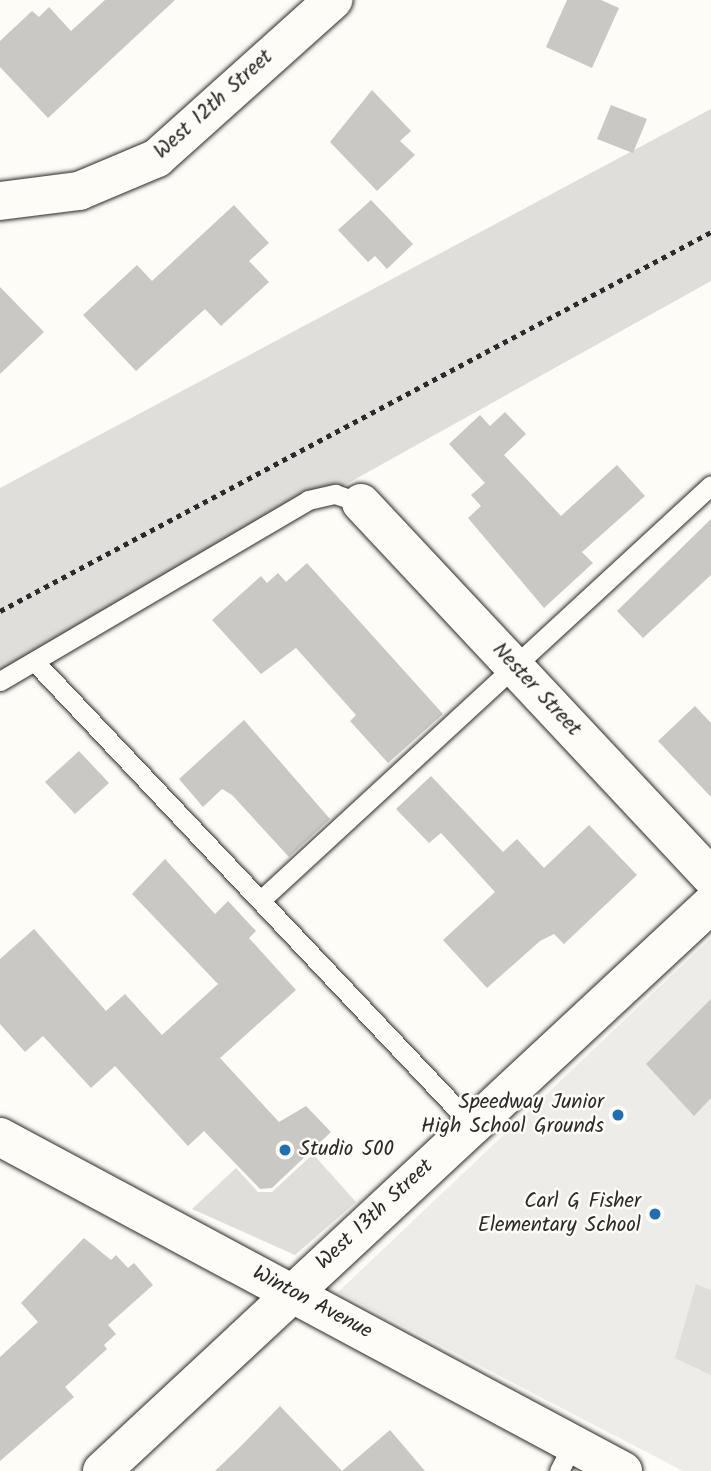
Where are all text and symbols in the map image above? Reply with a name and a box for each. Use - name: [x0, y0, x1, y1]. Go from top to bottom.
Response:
- street label: West 12th Street: [149, 45, 279, 165]
- street label: Nester Street: [486, 638, 586, 742]
- place label: Speedway Junior High School Grounds: [421, 1090, 604, 1140]
- marker: Speedway Junior High School Grounds: [610, 1107, 626, 1123]
- place label: Studio 500: [299, 1137, 394, 1163]
- marker: Studio 500: [277, 1142, 293, 1158]
- street label: West 13th Street: [311, 1154, 439, 1276]
- place label: Carl G Fisher Elementary School: [478, 1189, 641, 1239]
- marker: Carl G Fisher Elementary School: [647, 1206, 663, 1222]
- street label: Winton Avenue: [248, 1261, 376, 1345]

